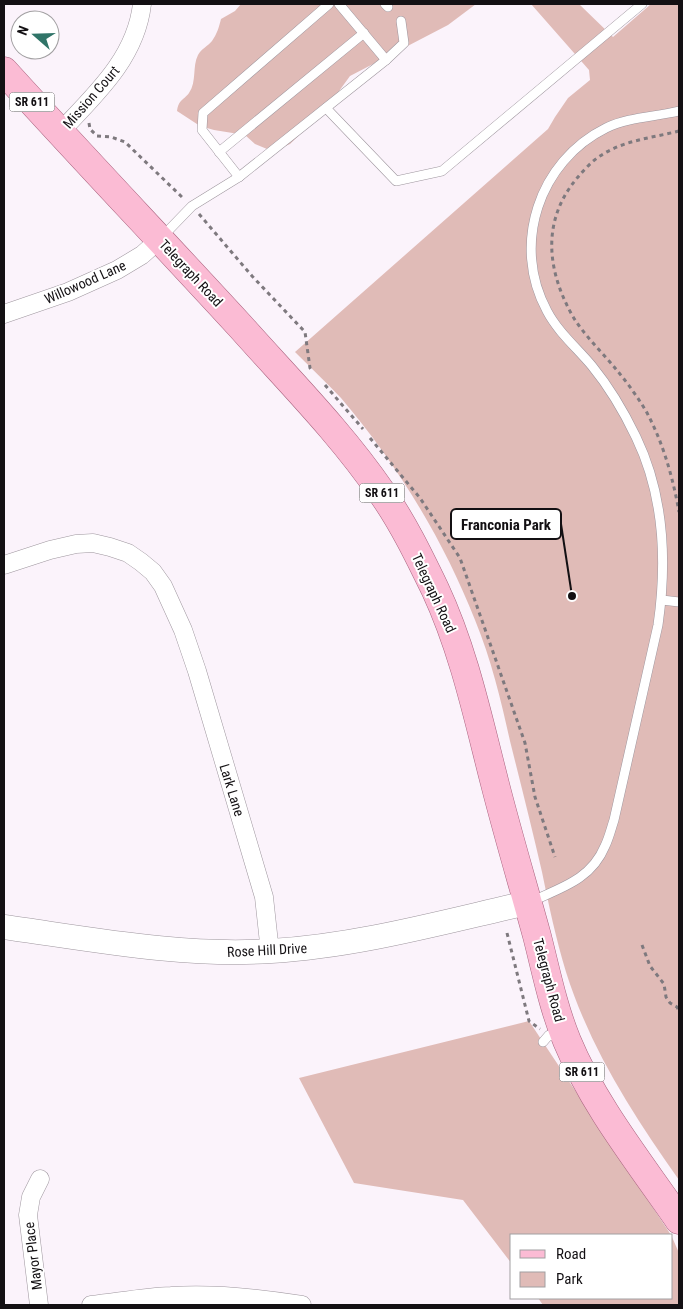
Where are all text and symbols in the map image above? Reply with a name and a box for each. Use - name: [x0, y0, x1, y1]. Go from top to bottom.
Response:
- north arrow: [10, 10, 60, 60]
- text: N: [14, 24, 32, 37]
- street label: Mission Court: [60, 63, 122, 131]
- road number: SR 611: [10, 92, 54, 111]
- street label: Telegraph Road: [156, 236, 226, 310]
- street label: Willowood Lane: [42, 257, 129, 307]
- road number: SR 611: [360, 483, 404, 502]
- callout: Franconia Park: [451, 509, 561, 539]
- text: Franconia Park: [461, 516, 552, 534]
- street label: Telegraph Road: [409, 551, 459, 635]
- street label: Lark Lane: [216, 762, 248, 819]
- street label: Telegraph Road: [530, 937, 568, 1023]
- street label: Rose Hill Drive: [227, 940, 308, 960]
- road number: SR 611: [560, 1062, 604, 1082]
- street label: Mayor Place: [21, 1221, 45, 1291]
- legend: [510, 1234, 673, 1299]
- text: Road: [556, 1245, 586, 1263]
- text: Park: [556, 1270, 583, 1288]

